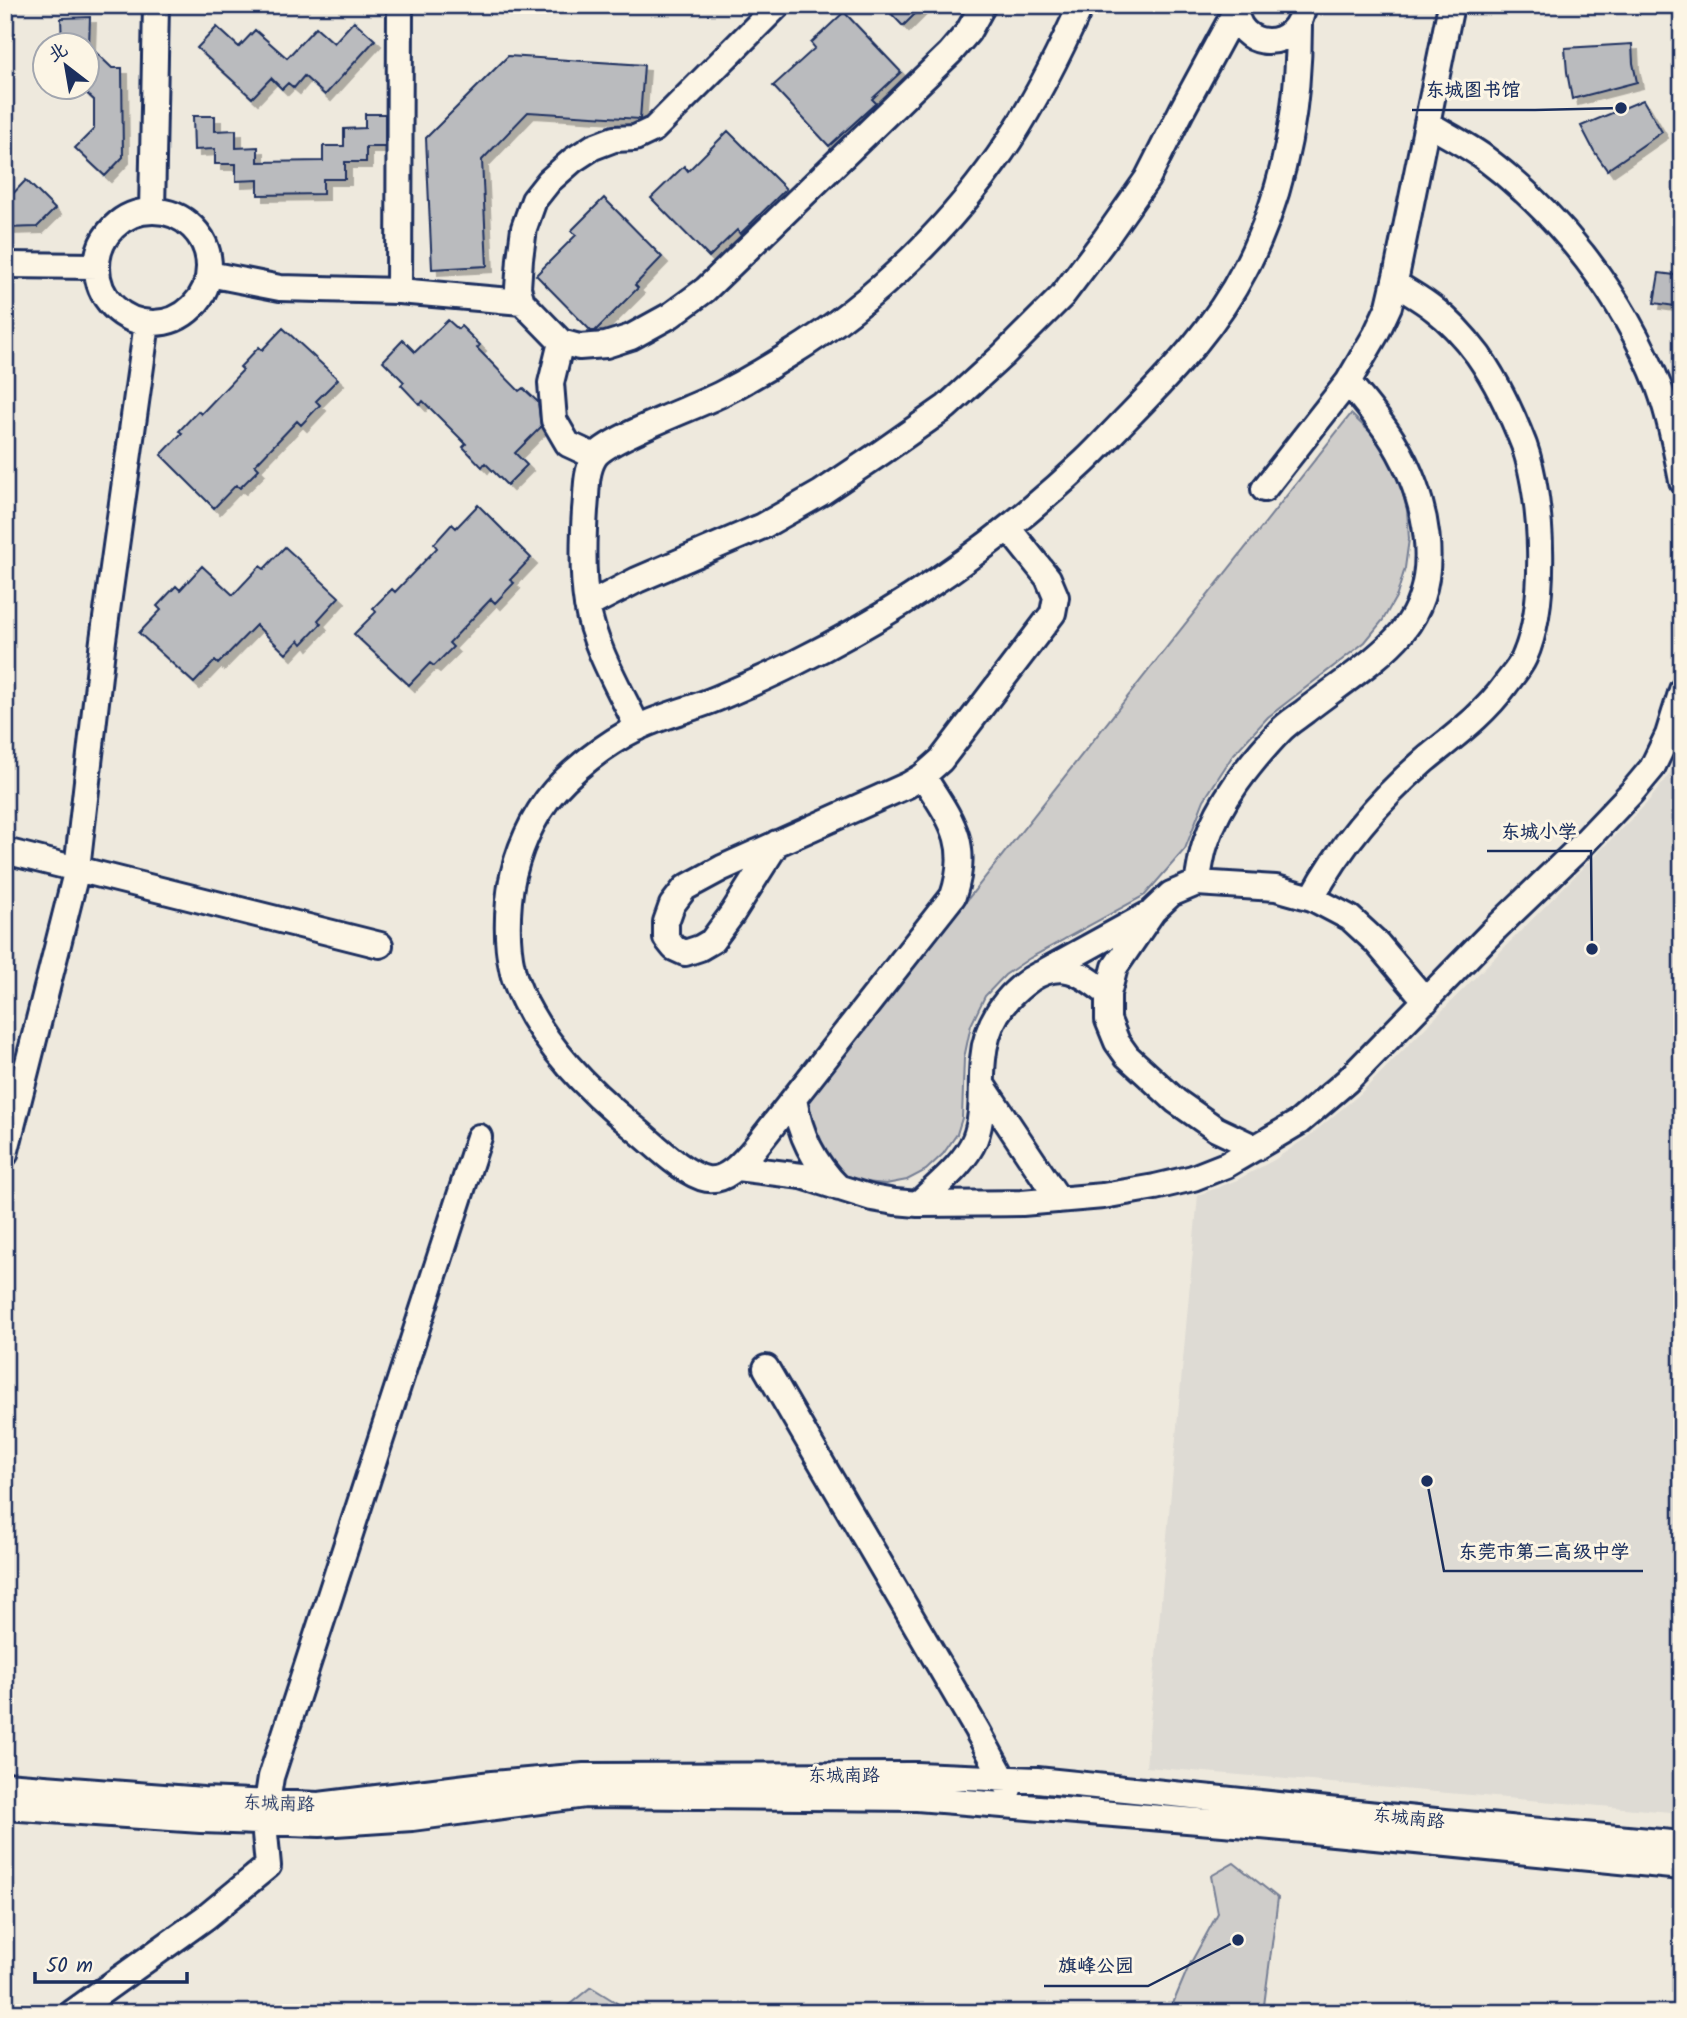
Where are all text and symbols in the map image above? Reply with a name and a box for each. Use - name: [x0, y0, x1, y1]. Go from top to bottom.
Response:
- north arrow: [32, 32, 102, 102]
- text: 北: [42, 35, 74, 71]
- callout: 东城图书馆: [1412, 70, 1535, 110]
- text: 东城图书馆: [1425, 76, 1521, 106]
- callout: 东城小学: [1487, 811, 1591, 851]
- text: 东城小学: [1501, 818, 1577, 848]
- callout: 东莞市第二高级中学: [1444, 1531, 1643, 1571]
- text: 东莞市第二高级中学: [1458, 1538, 1630, 1568]
- street label: 东城南路: [808, 1762, 880, 1791]
- street label: 东城南路: [242, 1789, 315, 1820]
- street label: 东城南路: [1372, 1801, 1446, 1838]
- scale bar: [35, 1941, 187, 1985]
- callout: 旗峰公园: [1044, 1946, 1148, 1986]
- text: 50 m: [46, 1950, 93, 1983]
- text: 旗峰公园: [1058, 1952, 1134, 1982]

